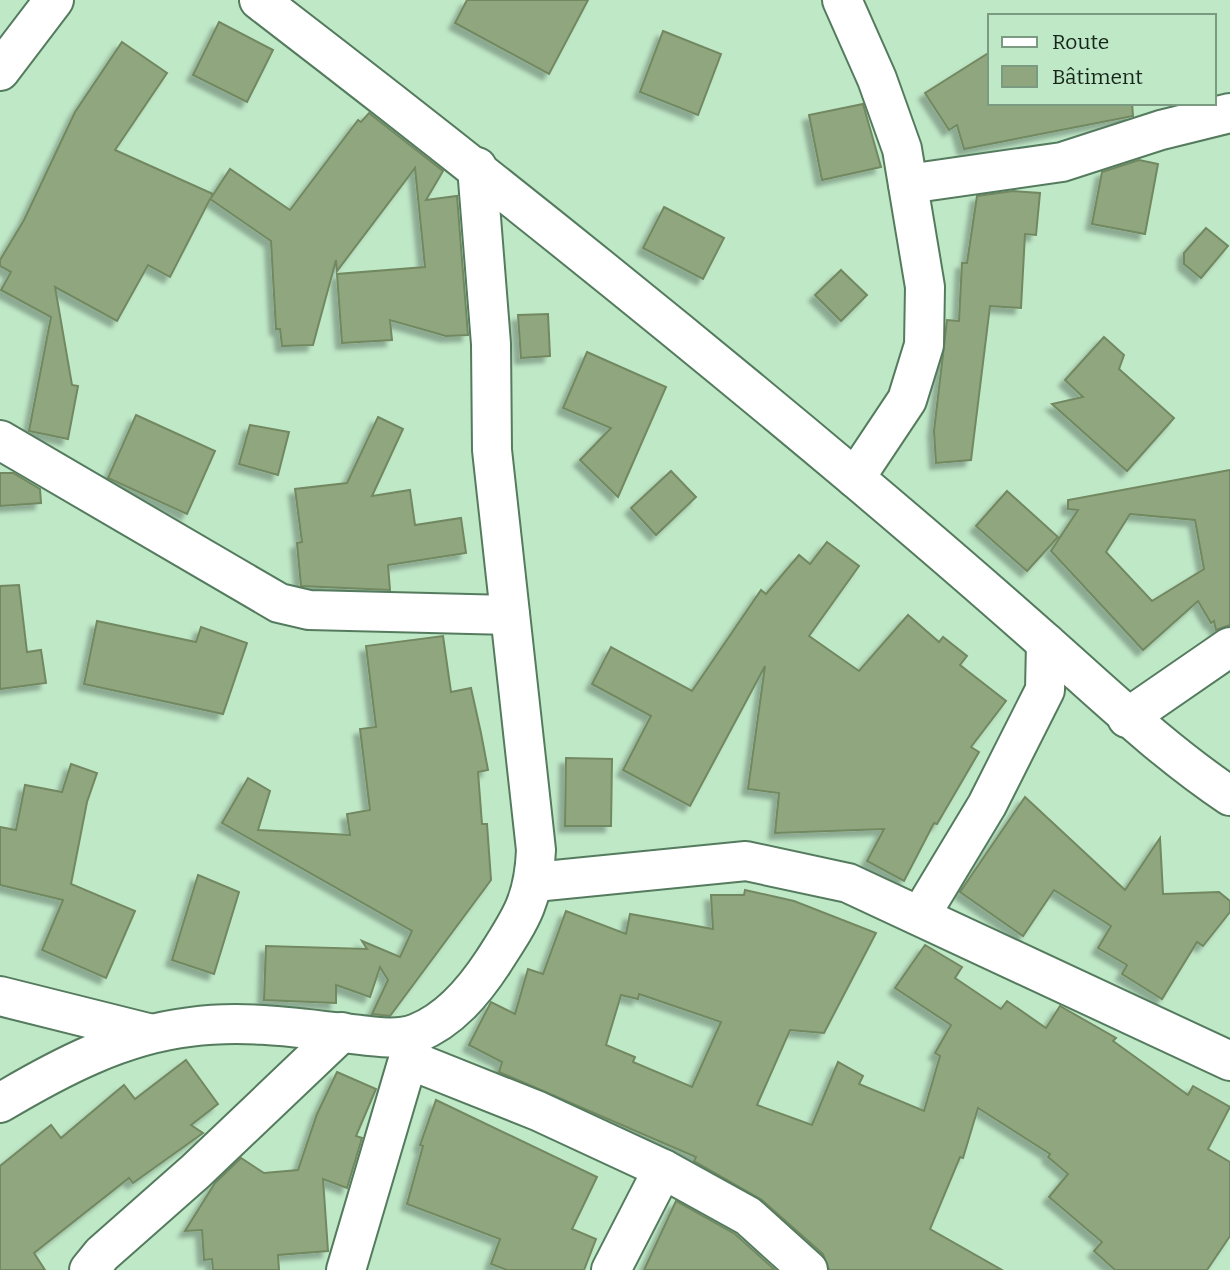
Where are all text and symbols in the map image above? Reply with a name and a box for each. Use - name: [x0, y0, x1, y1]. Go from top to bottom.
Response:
- legend: [988, 14, 1216, 105]
- text: Route: [1052, 29, 1109, 55]
- text: Bâtiment: [1052, 64, 1143, 90]

